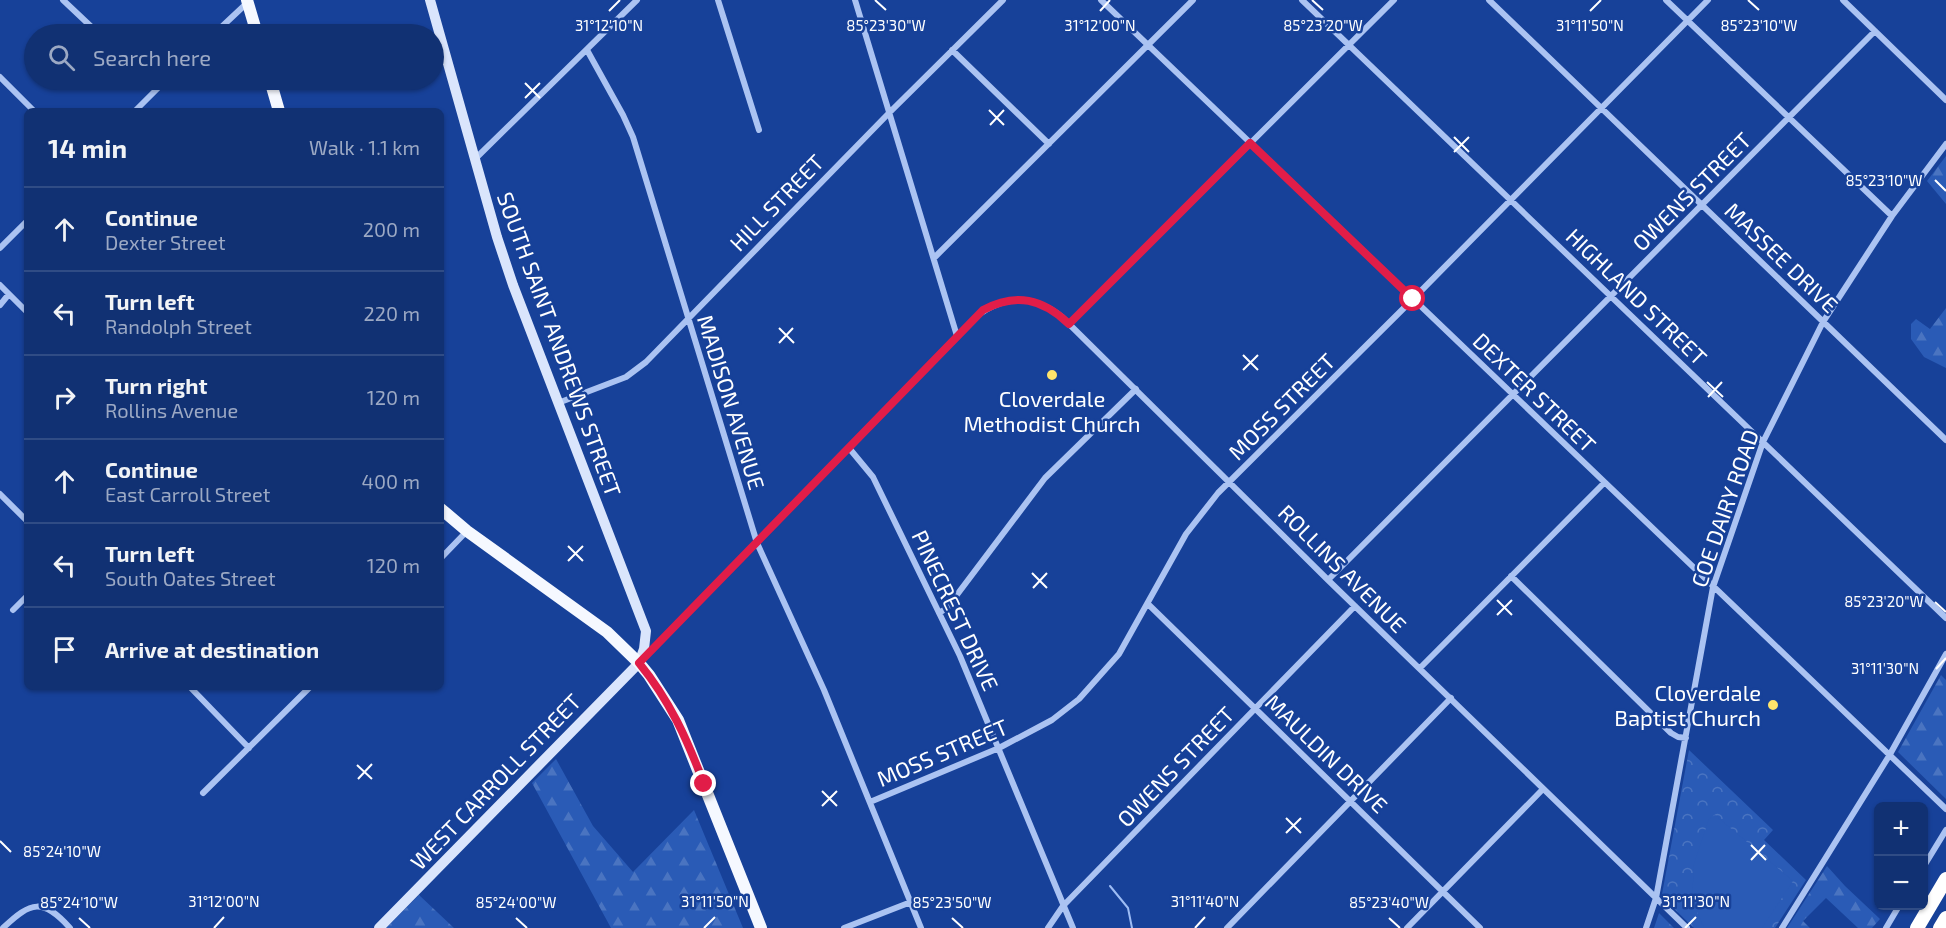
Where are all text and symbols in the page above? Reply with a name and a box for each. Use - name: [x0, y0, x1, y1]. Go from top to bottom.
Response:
- text: 31°12'10"N: [575, 16, 643, 34]
- text: 85°23'30"W: [846, 16, 926, 34]
- text: 31°12'00"N: [1064, 16, 1136, 34]
- text: 85°23'20"W: [1283, 16, 1363, 34]
- text: 31°11'50"N: [1556, 16, 1624, 34]
- text: 85°23'10"W: [1720, 16, 1798, 34]
- search box: [24, 24, 444, 90]
- icon: search: [45, 41, 78, 74]
- text: Search here: [93, 44, 211, 70]
- street label: OWENS STREET: [1626, 126, 1756, 256]
- text: 14 min: [48, 132, 127, 163]
- text: Walk · 1.1 km: [309, 135, 420, 159]
- street label: HILL STREET: [724, 148, 828, 255]
- text: 85°23'10"W: [1845, 171, 1923, 189]
- street label: SOUTH SAINT ANDREWS STREET: [493, 188, 627, 500]
- street label: MASSEE DRIVE: [1720, 197, 1844, 317]
- text: Continue: [105, 204, 198, 230]
- icon: ahead: [48, 213, 81, 246]
- text: 200 m: [363, 217, 420, 241]
- street label: HIGHLAND STREET: [1561, 222, 1713, 370]
- text: Dexter Street: [105, 230, 226, 254]
- route start: [1399, 285, 1425, 311]
- text: Turn left: [105, 288, 194, 314]
- icon: left: [48, 297, 81, 330]
- text: 220 m: [363, 301, 420, 325]
- street label: MADISON AVENUE: [693, 311, 771, 493]
- text: Randolph Street: [105, 314, 252, 338]
- street label: DEXTER STREET: [1468, 327, 1602, 457]
- street label: MOSS STREET: [1222, 347, 1340, 465]
- marker: Cloverdale Methodist Church: [1045, 368, 1059, 382]
- text: Turn right: [105, 372, 207, 398]
- icon: right: [48, 381, 81, 414]
- text: 120 m: [367, 385, 420, 409]
- place label: Cloverdale Methodist Church: [963, 385, 1141, 436]
- text: Rollins Avenue: [105, 398, 238, 422]
- street label: COE DAIRY ROAD: [1685, 426, 1763, 590]
- text: Continue: [105, 456, 198, 482]
- icon: ahead: [48, 465, 81, 498]
- text: 400 m: [362, 469, 420, 493]
- text: East Carroll Street: [105, 482, 270, 506]
- street label: ROLLINS AVENUE: [1274, 499, 1412, 637]
- street label: PINECREST DRIVE: [907, 526, 1005, 694]
- text: Turn left: [105, 540, 194, 566]
- icon: left: [48, 549, 81, 582]
- text: 120 m: [367, 553, 420, 577]
- text: South Oates Street: [105, 566, 276, 590]
- text: 85°23'20"W: [1844, 592, 1924, 610]
- icon: arrive: [48, 633, 81, 666]
- text: Arrive at destination: [105, 636, 319, 662]
- text: 31°11'30"N: [1851, 659, 1919, 677]
- place label: Cloverdale Baptist Church: [1614, 679, 1761, 730]
- street label: WEST CARROLL STREET: [404, 688, 586, 874]
- street label: MAULDIN DRIVE: [1261, 688, 1393, 818]
- marker: Cloverdale Baptist Church: [1766, 698, 1780, 712]
- street label: OWENS STREET: [1111, 700, 1239, 831]
- street label: MOSS STREET: [873, 713, 1012, 791]
- route end: [690, 770, 716, 796]
- map controls: [1874, 802, 1928, 910]
- button: +: [1874, 802, 1928, 856]
- text: 85°24'10"W: [23, 842, 101, 860]
- button: −: [1874, 856, 1928, 910]
- text: 31°12'00"N: [188, 892, 260, 910]
- text: 31°11'50"N: [681, 892, 749, 910]
- text: 31°11'40"N: [1171, 892, 1239, 910]
- text: 31°11'30"N: [1662, 892, 1730, 910]
- text: 85°24'10"W: [40, 893, 118, 911]
- text: 85°24'00"W: [476, 893, 556, 911]
- text: 85°23'50"W: [912, 893, 992, 911]
- text: 85°23'40"W: [1349, 893, 1429, 911]

